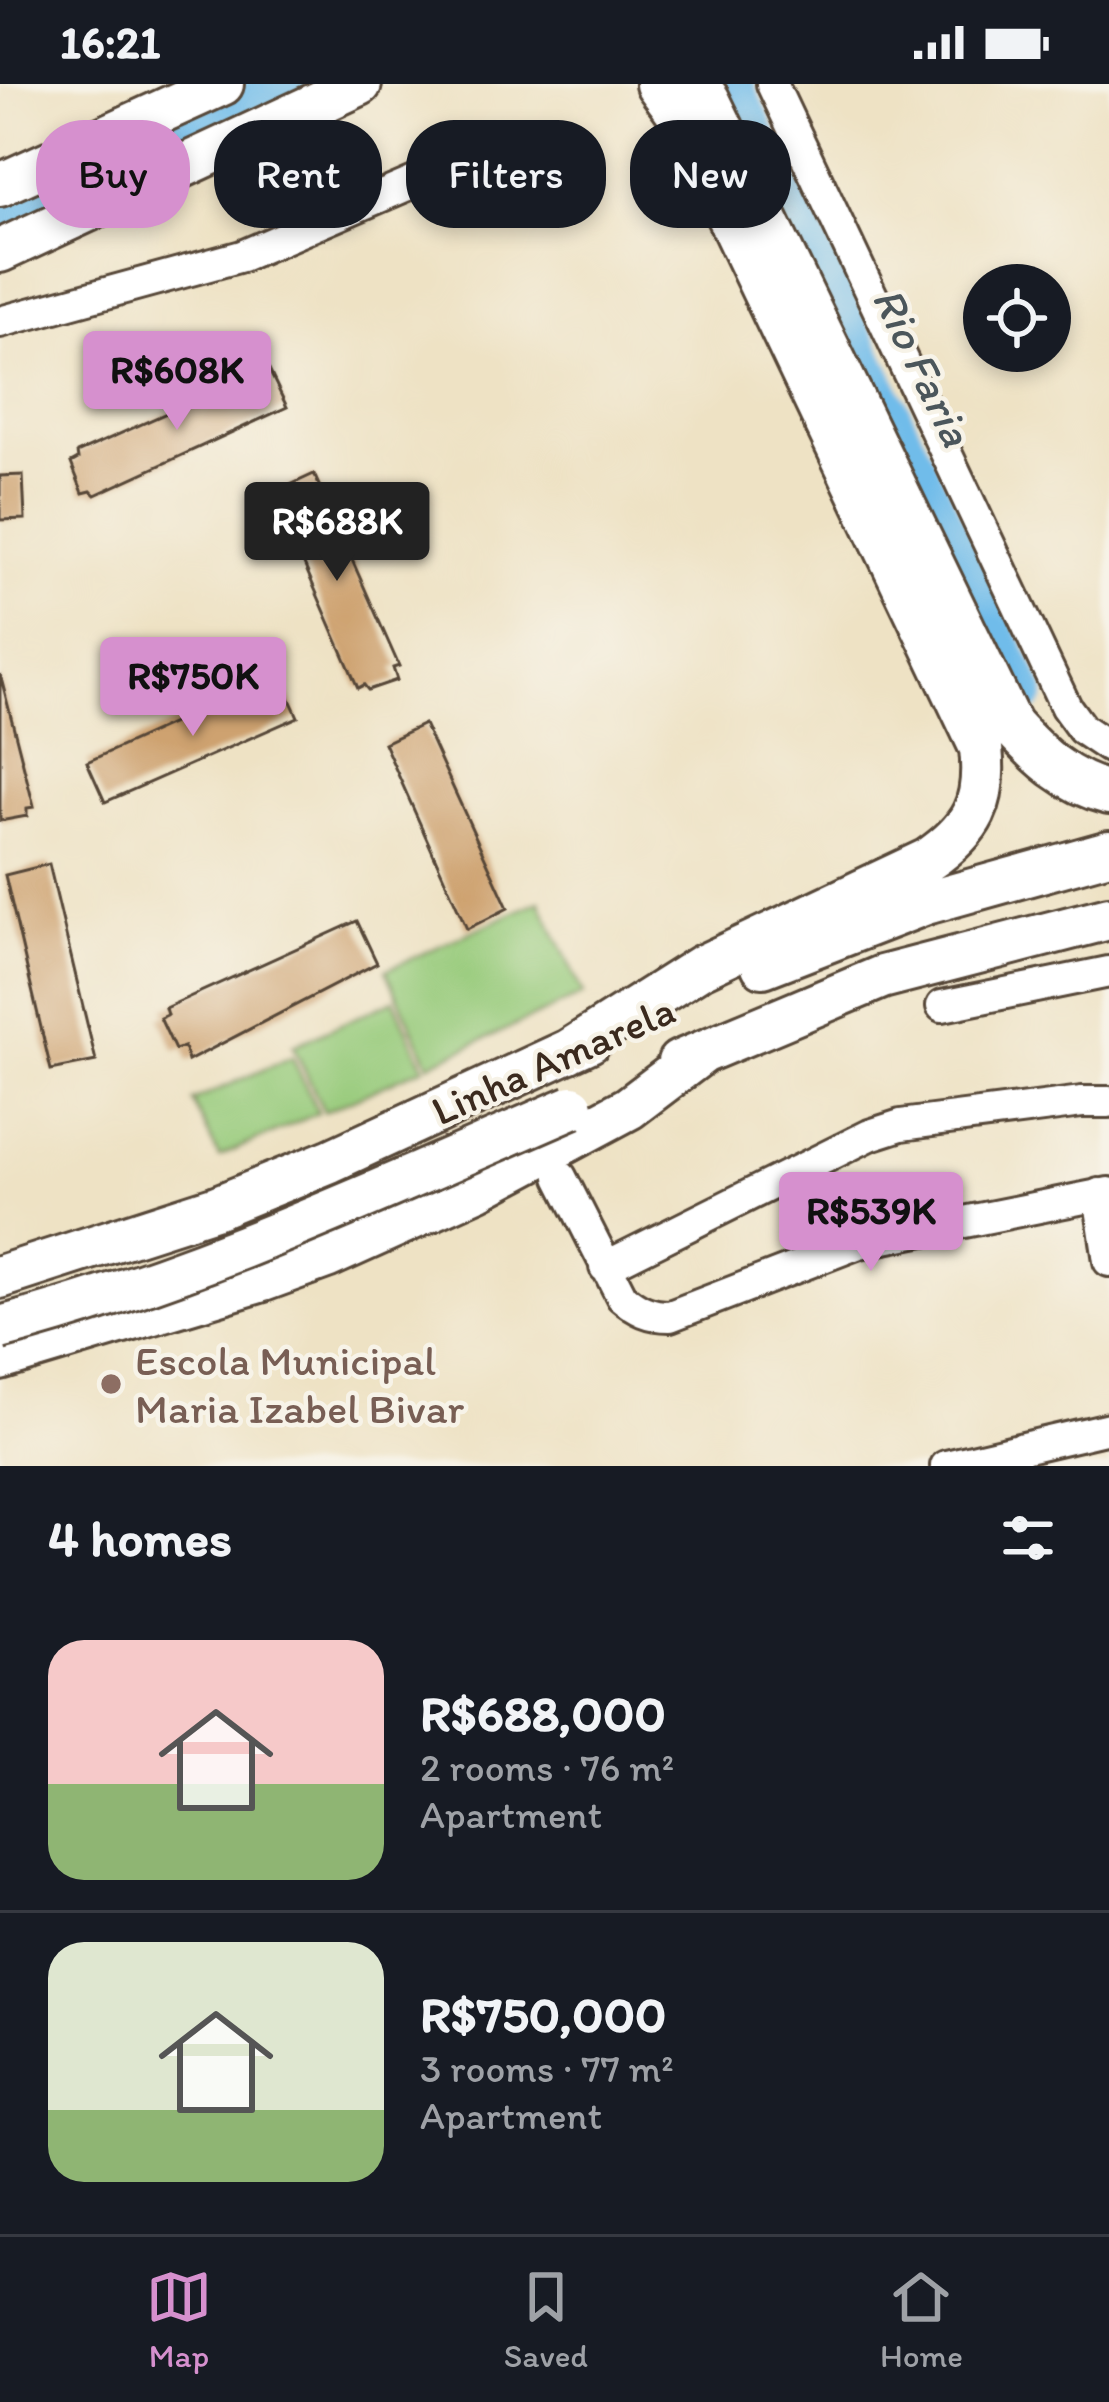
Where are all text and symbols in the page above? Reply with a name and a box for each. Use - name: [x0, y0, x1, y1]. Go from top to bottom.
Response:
- text: 16:21: [60, 15, 160, 69]
- chip: Buy: [36, 120, 190, 228]
- chip: Rent: [214, 120, 382, 228]
- chip: Filters: [406, 120, 606, 228]
- chip: New: [630, 120, 791, 228]
- map controls: [963, 264, 1071, 372]
- button: locate: [963, 264, 1071, 372]
- water label: Rio Faria: [861, 278, 985, 455]
- pin: R$608K: [79, 331, 275, 433]
- text: R$608K: [110, 346, 244, 393]
- pin: R$688K: [239, 482, 435, 584]
- text: R$688K: [271, 497, 403, 544]
- pin: R$750K: [95, 637, 291, 739]
- text: R$750K: [127, 652, 259, 699]
- street label: Linha Amarela: [424, 984, 682, 1136]
- pin: R$539K: [773, 1172, 969, 1274]
- text: R$539K: [806, 1187, 936, 1234]
- place label: Escola Municipal Maria Izabel Bivar: [135, 1335, 465, 1434]
- marker: Escola Municipal Maria Izabel Bivar: [98, 1371, 124, 1397]
- icon: filters: [995, 1505, 1061, 1571]
- text: 4 homes: [48, 1508, 232, 1569]
- text: R$688,000: [420, 1683, 666, 1744]
- icon: home: [144, 1688, 288, 1832]
- text: 2 rooms · 76 m²: [420, 1744, 674, 1791]
- text: Apartment: [420, 1791, 602, 1838]
- text: R$750,000: [420, 1984, 666, 2045]
- icon: home: [144, 1990, 288, 2134]
- text: 3 rooms · 77 m²: [420, 2045, 674, 2092]
- text: Apartment: [420, 2092, 602, 2139]
- tab: Map: [146, 2264, 212, 2375]
- tab: Saved: [504, 2264, 588, 2375]
- tab: Home: [880, 2264, 963, 2375]

